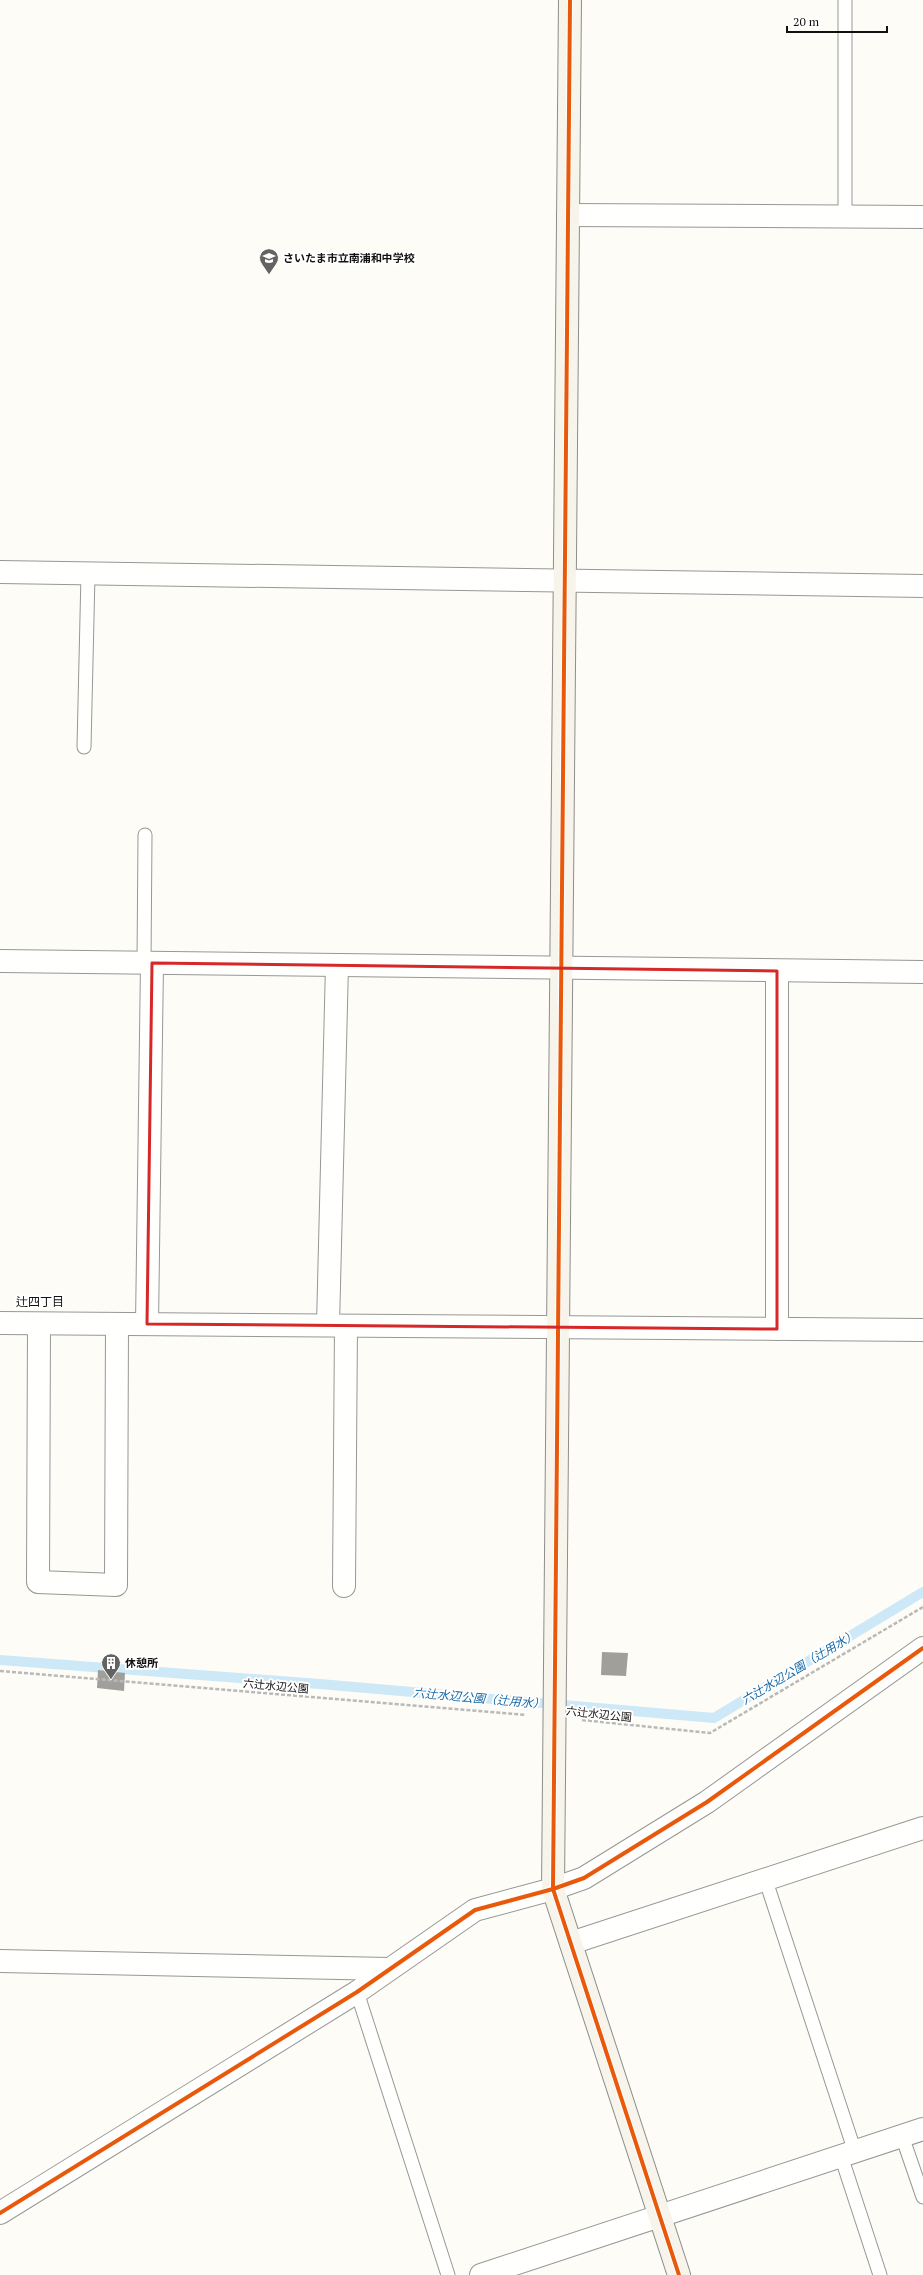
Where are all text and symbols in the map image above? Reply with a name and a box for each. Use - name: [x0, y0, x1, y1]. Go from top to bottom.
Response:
- scale bar: [787, 8, 887, 34]
- text: 20 m: [793, 14, 820, 29]
- school or university icon: さいたま市立南浦和中学校: [258, 247, 280, 275]
- place label: さいたま市立南浦和中学校: [283, 251, 415, 265]
- district label: 辻四丁目: [16, 1294, 64, 1309]
- water label: 六辻水辺公園（辻用水）: [739, 1627, 859, 1707]
- building icon: 休憩所: [100, 1652, 122, 1680]
- place label: 休憩所: [125, 1656, 158, 1670]
- street label: 六辻水辺公園: [243, 1676, 309, 1696]
- water label: 六辻水辺公園（辻用水）: [413, 1685, 545, 1711]
- street label: 六辻水辺公園: [565, 1704, 633, 1724]

